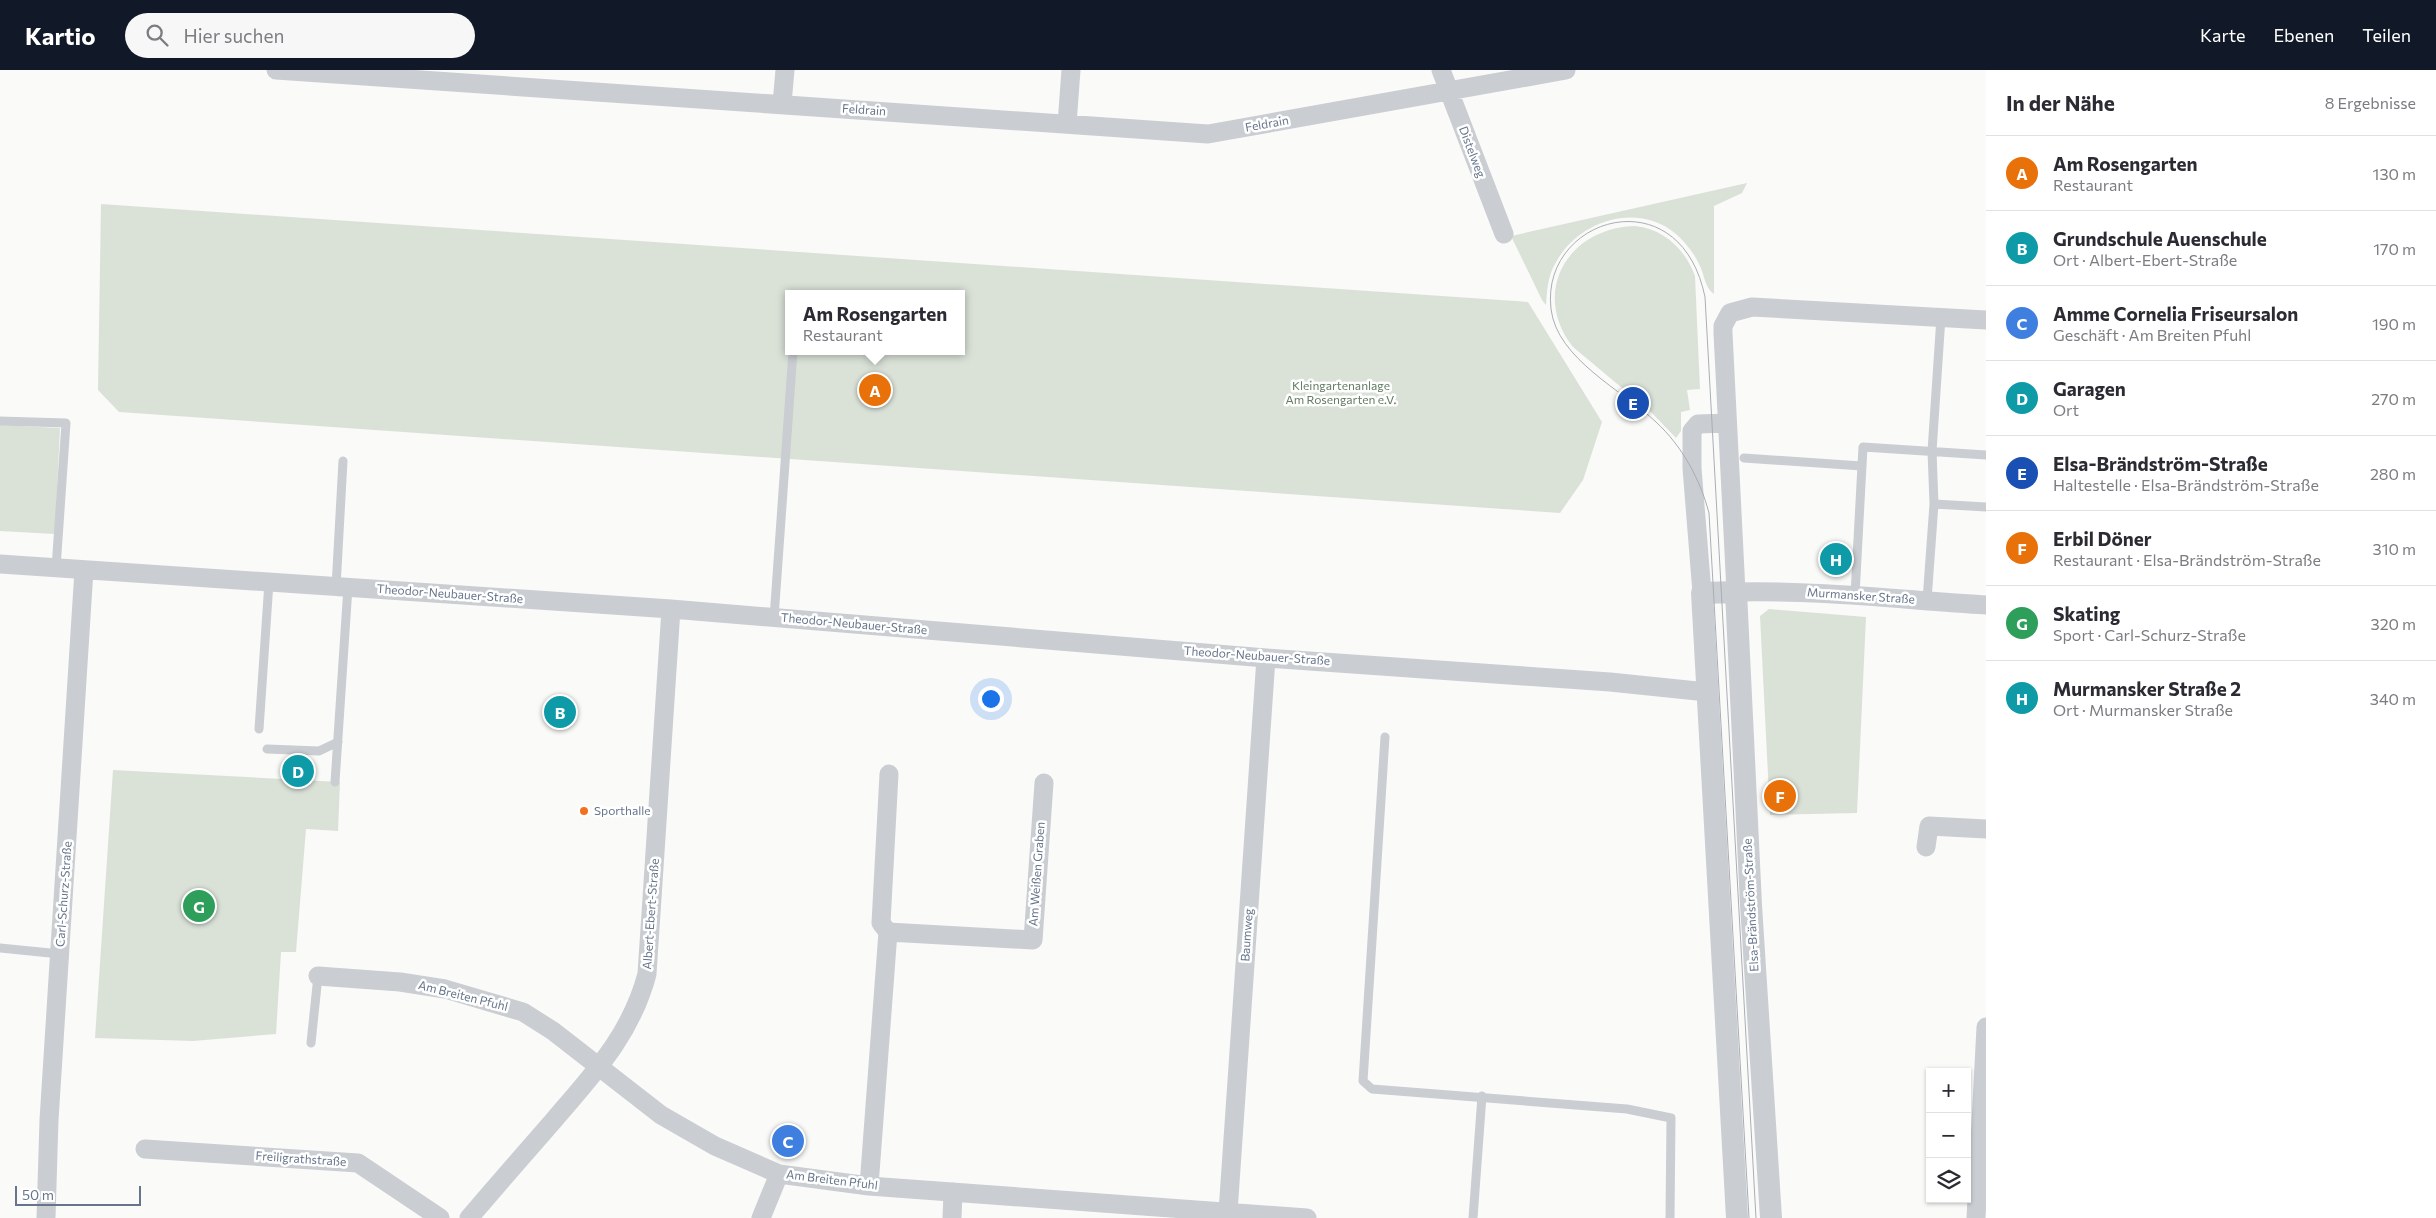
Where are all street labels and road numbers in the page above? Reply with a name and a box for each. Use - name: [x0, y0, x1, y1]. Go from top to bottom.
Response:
- street label: Feldrain: [842, 100, 886, 118]
- street label: Feldrain: [1244, 112, 1290, 134]
- street label: Distelweg: [1457, 124, 1489, 180]
- street label: Theodor-Neubauer-Straße: [376, 581, 524, 605]
- street label: Murmansker Straße: [1807, 584, 1915, 606]
- street label: Theodor-Neubauer-Straße: [780, 610, 928, 636]
- street label: Theodor-Neubauer-Straße: [1183, 643, 1331, 667]
- street label: Am Weißen Graben: [1025, 821, 1047, 927]
- street label: Elsa-Brändström-Straße: [1740, 838, 1760, 972]
- street label: Carl-Schurz-Straße: [52, 840, 74, 947]
- street label: Albert-Ebert-Straße: [639, 858, 661, 970]
- street label: Baumweg: [1237, 907, 1255, 962]
- street label: Am Breiten Pfuhl: [417, 977, 510, 1013]
- street label: Freiligrathstraße: [255, 1148, 347, 1168]
- street label: Am Breiten Pfuhl: [786, 1166, 879, 1192]

